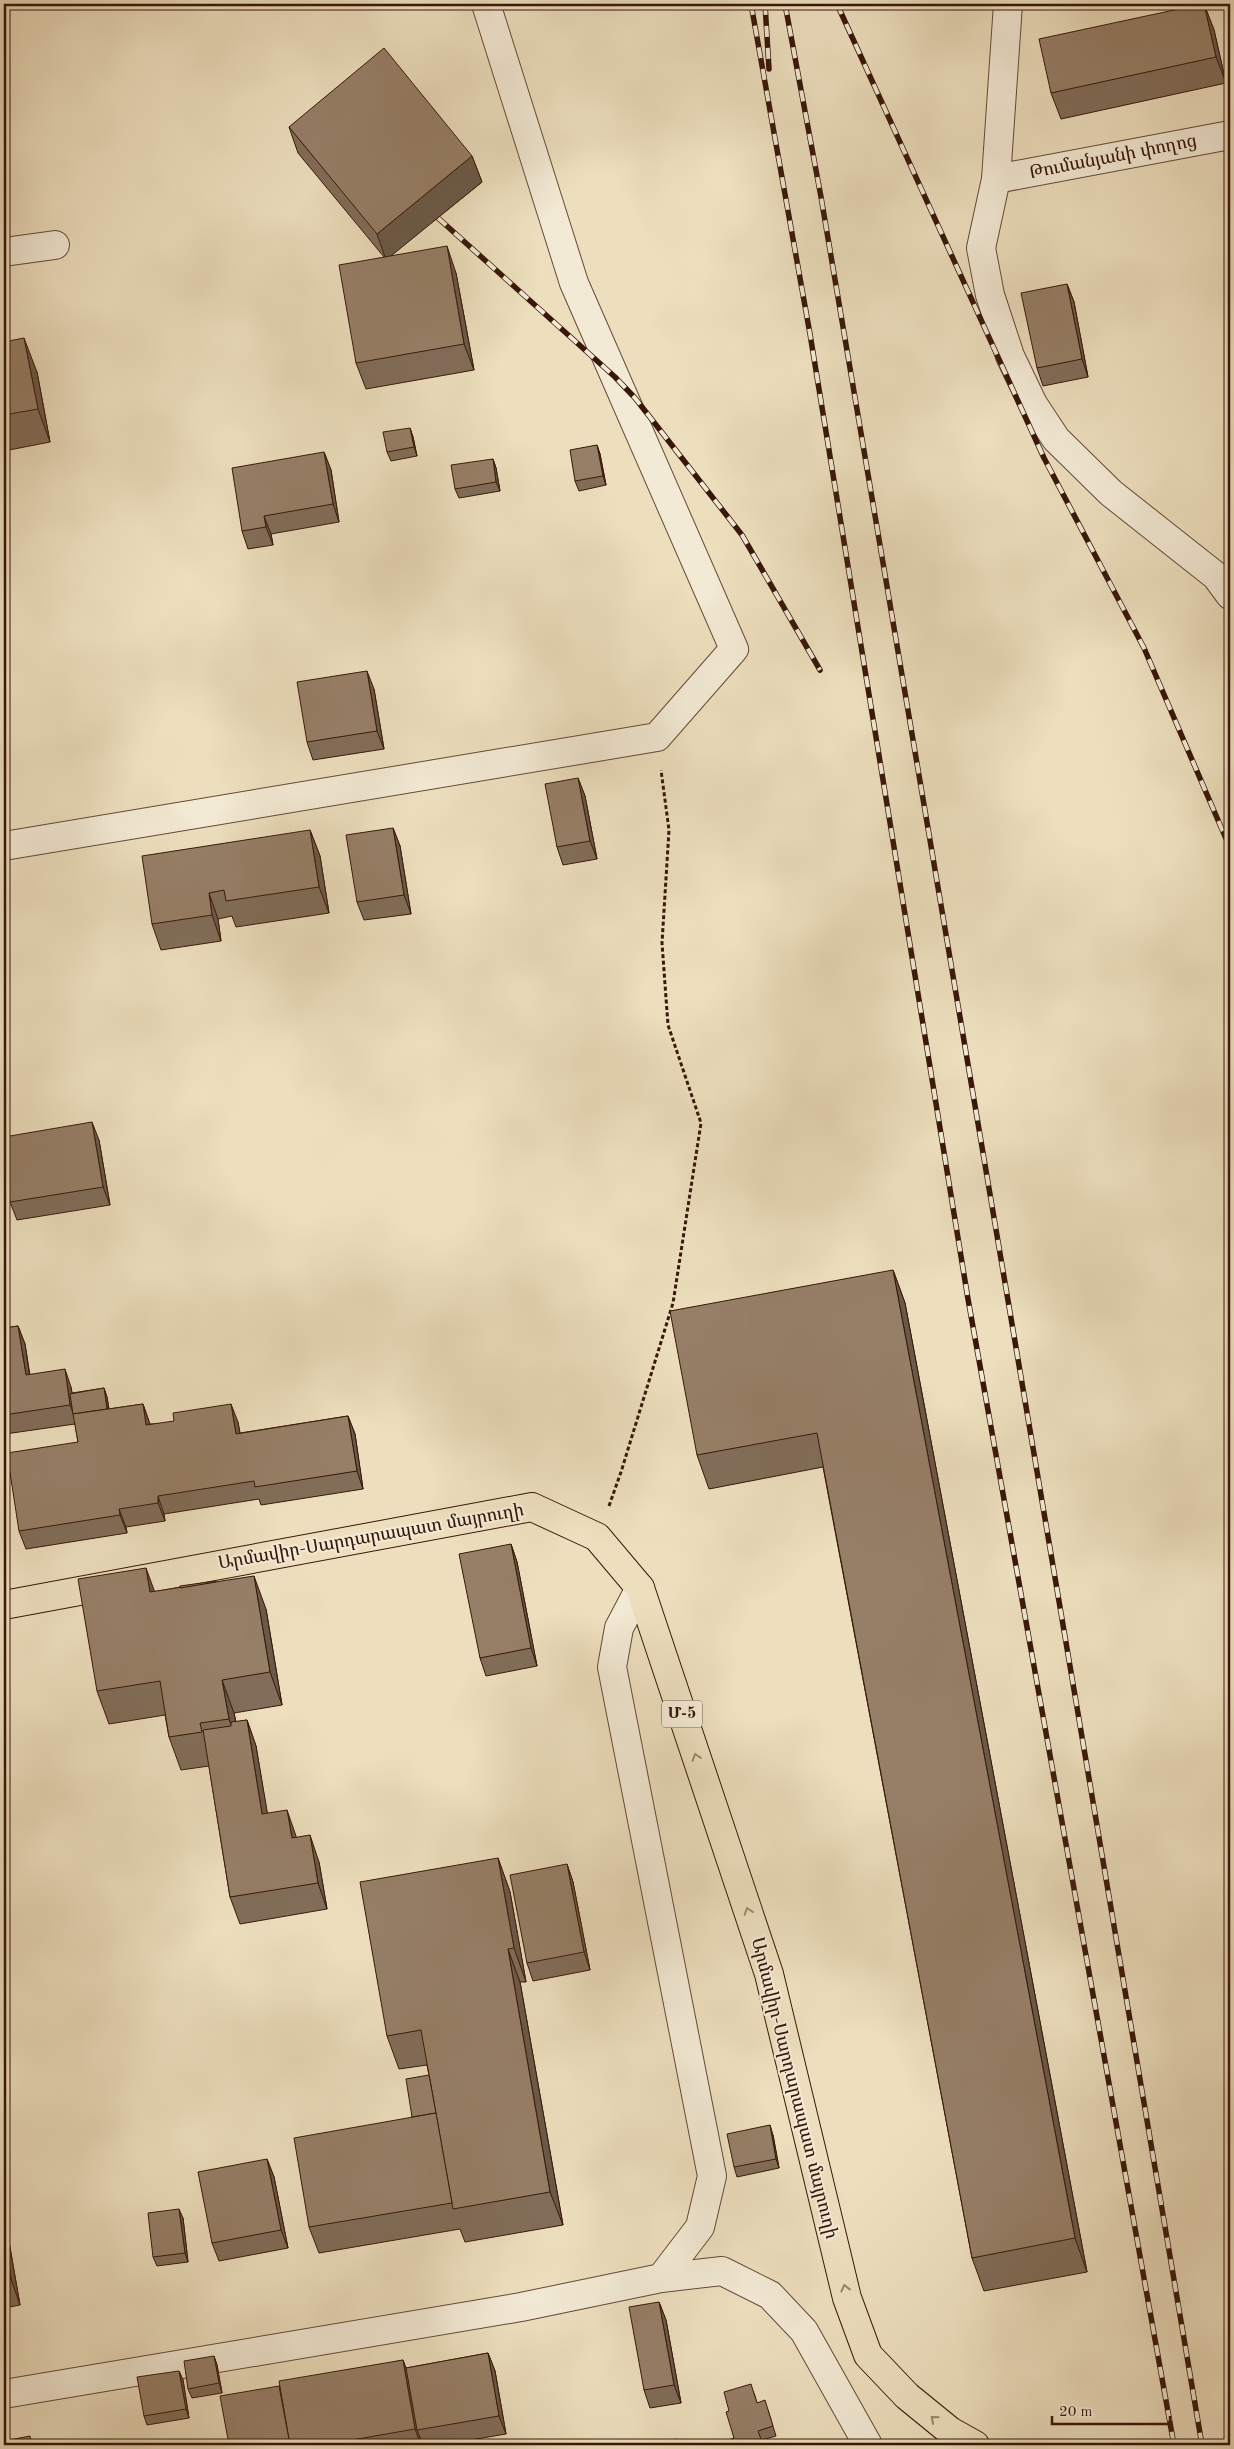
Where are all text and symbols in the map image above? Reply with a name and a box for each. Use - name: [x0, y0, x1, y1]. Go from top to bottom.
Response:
- street label: Թումանյանի փողոց: [1028, 132, 1198, 183]
- street label: Արմավիր-Սարդարապատ մայրուղի: [217, 1501, 525, 1574]
- road number: Մ-5: [662, 1700, 702, 1728]
- one-way arrow: [692, 1753, 702, 1762]
- one-way arrow: [743, 1907, 753, 1916]
- street label: Արմավիր-Սարդարապատ մայրուղի: [747, 1935, 840, 2241]
- one-way arrow: [840, 2284, 851, 2293]
- scale bar: [1052, 2394, 1169, 2426]
- text: 20 m: [1059, 2405, 1093, 2420]
- one-way arrow: [931, 2416, 940, 2424]

